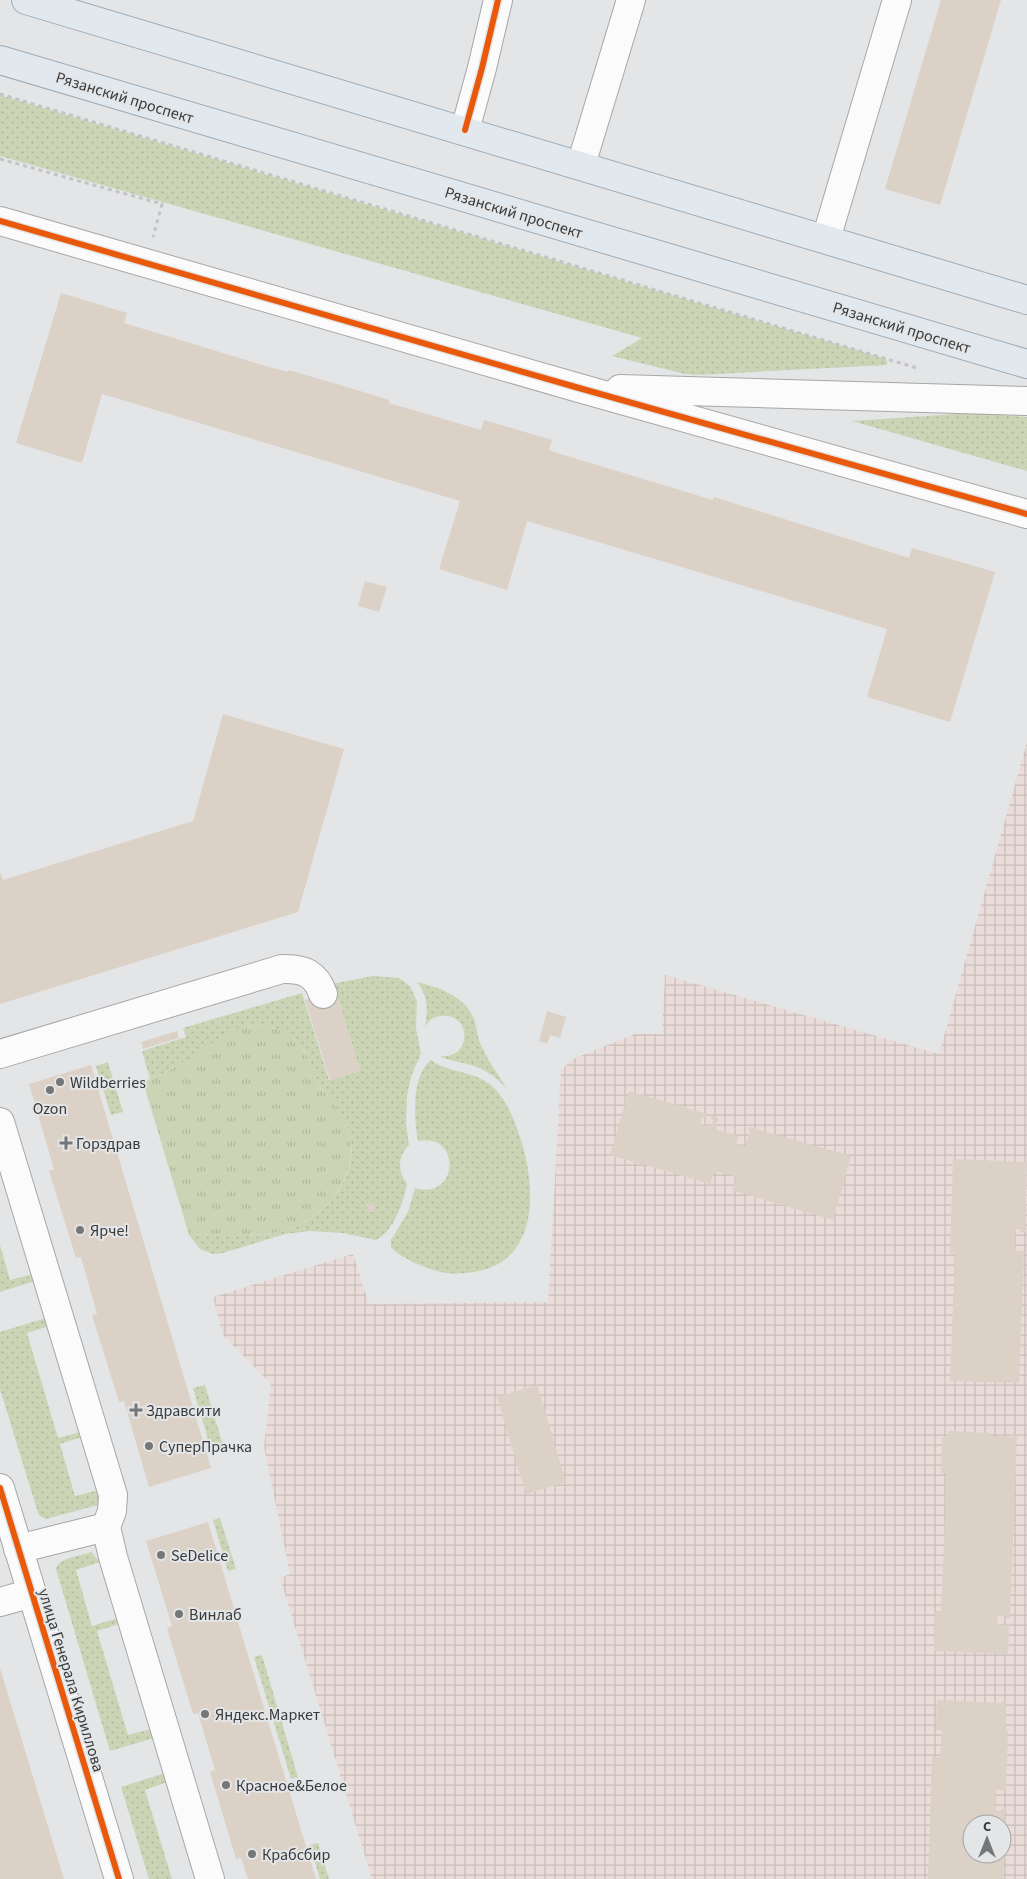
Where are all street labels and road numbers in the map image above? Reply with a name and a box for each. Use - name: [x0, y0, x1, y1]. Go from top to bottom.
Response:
- street label: Рязанский проспект: [53, 66, 196, 129]
- street label: Рязанский проспект: [442, 181, 585, 244]
- street label: Рязанский проспект: [830, 296, 973, 359]
- street label: улица Генерала Кириллова: [33, 1586, 109, 1775]

